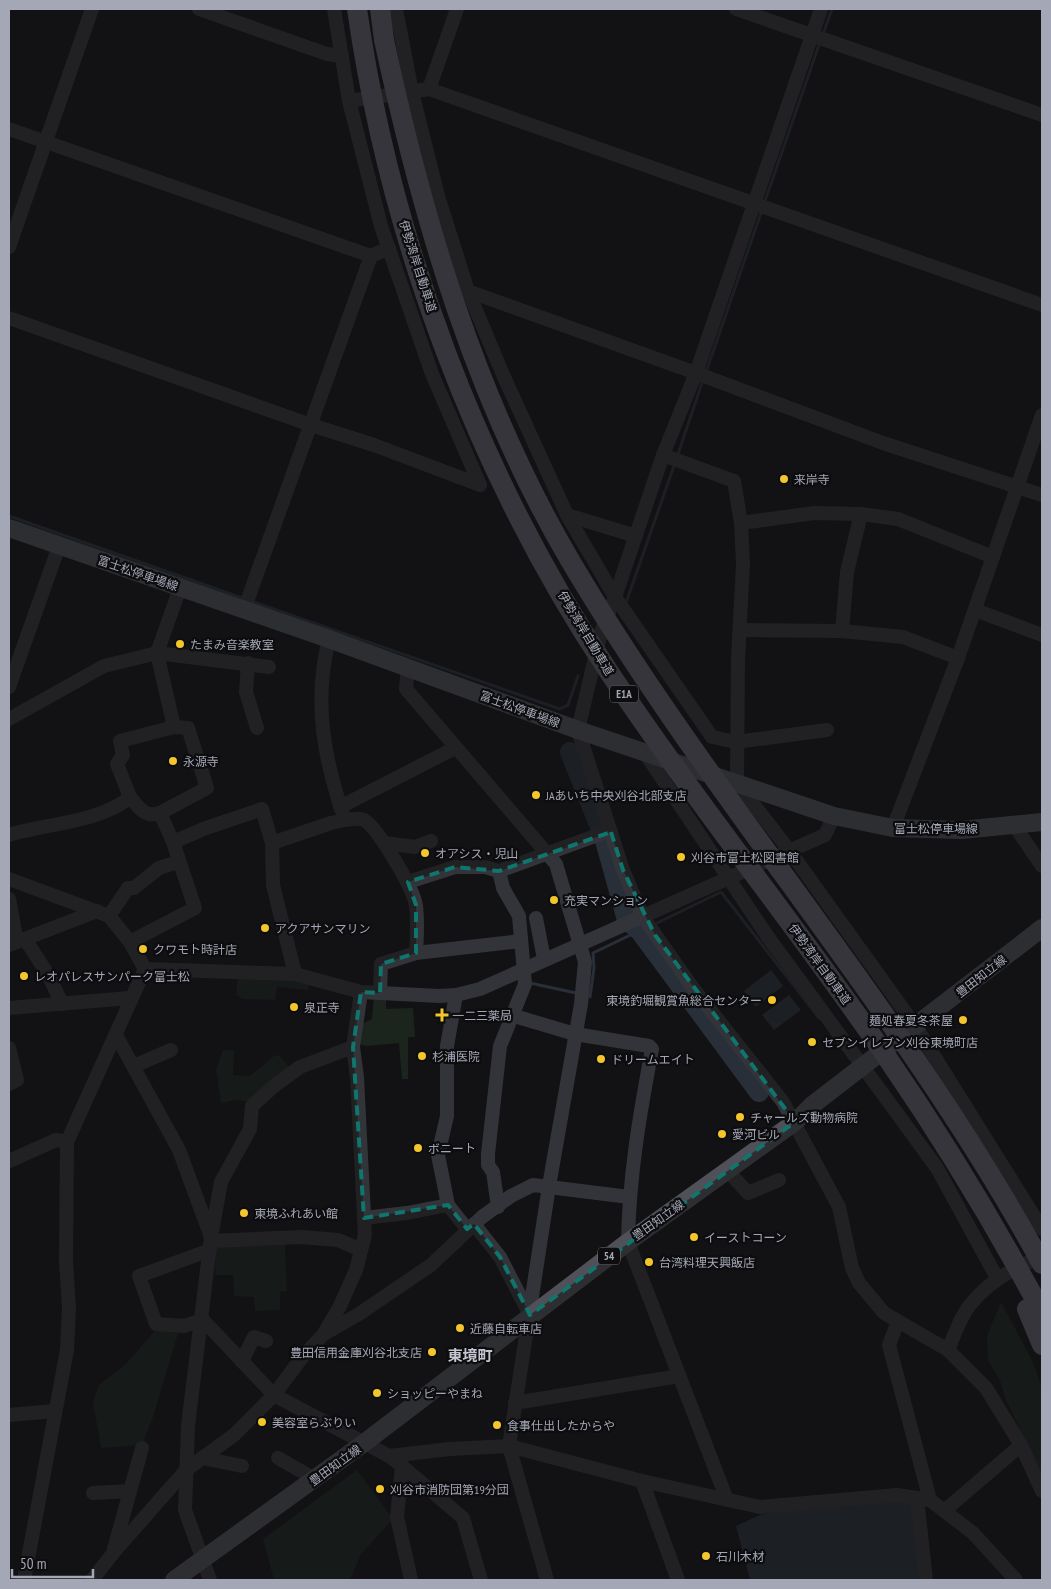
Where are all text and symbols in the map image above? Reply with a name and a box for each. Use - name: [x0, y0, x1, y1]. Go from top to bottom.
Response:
- street label: 伊勢湾岸自動車道: [396, 218, 440, 314]
- place label: 来岸寺: [794, 472, 830, 487]
- marker: 来岸寺: [778, 473, 790, 485]
- street label: 富士松停車場線: [96, 552, 180, 594]
- street label: 伊勢湾岸自動車道: [555, 588, 617, 678]
- place label: たまみ音楽教室: [190, 637, 274, 652]
- marker: たまみ音楽教室: [174, 638, 186, 650]
- road number: E1A: [610, 686, 638, 702]
- street label: 富士松停車場線: [478, 688, 562, 730]
- place label: 永源寺: [183, 754, 219, 769]
- marker: 永源寺: [167, 755, 179, 767]
- place label: JAあいち中央刈谷北部支店: [545, 788, 687, 803]
- marker: JAあいち中央刈谷北部支店: [530, 789, 542, 801]
- street label: 富士松停車場線: [894, 821, 978, 836]
- place label: オアシス・児山: [435, 846, 519, 861]
- marker: オアシス・児山: [419, 847, 431, 859]
- place label: 刈谷市富士松図書館: [691, 850, 799, 865]
- marker: 刈谷市富士松図書館: [675, 851, 687, 863]
- place label: 充実マンション: [564, 893, 648, 908]
- marker: 充実マンション: [548, 894, 560, 906]
- place label: アクアサンマリン: [275, 921, 370, 936]
- street label: 伊勢湾岸自動車道: [786, 921, 854, 1007]
- marker: アクアサンマリン: [259, 922, 271, 934]
- place label: クワモト時計店: [153, 942, 237, 957]
- marker: クワモト時計店: [137, 943, 149, 955]
- street label: 豊田知立線: [953, 952, 1009, 1000]
- place label: レオパレスサンパーク富士松: [34, 969, 190, 984]
- marker: レオパレスサンパーク富士松: [18, 970, 30, 982]
- place label: 東境釣堀観賞魚総合センター: [606, 993, 762, 1008]
- marker: 東境釣堀観賞魚総合センター: [766, 994, 778, 1006]
- place label: 泉正寺: [304, 1000, 340, 1015]
- marker: 泉正寺: [288, 1001, 300, 1013]
- place label: 一二三薬局: [452, 1008, 512, 1023]
- marker: 一二三薬局: [436, 1009, 448, 1021]
- place label: 麺処春夏冬茶屋: [869, 1013, 953, 1028]
- marker: 麺処春夏冬茶屋: [957, 1014, 969, 1026]
- place label: セブンイレブン刈谷東境町店: [822, 1035, 978, 1050]
- marker: セブンイレブン刈谷東境町店: [806, 1036, 818, 1048]
- place label: 杉浦医院: [432, 1049, 480, 1064]
- marker: 杉浦医院: [416, 1050, 428, 1062]
- place label: ドリームエイト: [611, 1052, 695, 1067]
- marker: ドリームエイト: [595, 1053, 607, 1065]
- place label: チャールズ動物病院: [750, 1110, 858, 1125]
- marker: チャールズ動物病院: [734, 1111, 746, 1123]
- place label: 愛河ビル: [732, 1127, 780, 1142]
- marker: 愛河ビル: [716, 1128, 728, 1140]
- place label: ボニート: [428, 1141, 476, 1156]
- marker: ボニート: [412, 1142, 424, 1154]
- street label: 豊田知立線: [629, 1197, 687, 1243]
- place label: 東境ふれあい館: [254, 1206, 338, 1221]
- marker: 東境ふれあい館: [238, 1207, 250, 1219]
- place label: イーストコーン: [704, 1230, 787, 1245]
- marker: イーストコーン: [688, 1231, 700, 1243]
- road number: 54: [598, 1248, 620, 1264]
- place label: 台湾料理天興飯店: [659, 1255, 755, 1270]
- marker: 台湾料理天興飯店: [643, 1256, 655, 1268]
- place label: 近藤自転車店: [470, 1321, 542, 1336]
- marker: 近藤自転車店: [454, 1322, 466, 1334]
- place label: 豊田信用金庫刈谷北支店: [290, 1345, 422, 1360]
- marker: 豊田信用金庫刈谷北支店: [426, 1346, 438, 1358]
- district label: 東境町: [447, 1346, 493, 1365]
- place label: ショッピーやまね: [387, 1386, 483, 1401]
- marker: ショッピーやまね: [371, 1387, 383, 1399]
- place label: 美容室らぶりい: [272, 1415, 356, 1430]
- marker: 美容室らぶりい: [256, 1416, 268, 1428]
- place label: 食事仕出したからや: [507, 1418, 615, 1433]
- marker: 食事仕出したからや: [491, 1419, 503, 1431]
- street label: 豊田知立線: [306, 1441, 364, 1489]
- place label: 刈谷市消防団第19分団: [390, 1482, 509, 1497]
- marker: 刈谷市消防団第19分団: [374, 1483, 386, 1495]
- scale bar: [12, 1546, 94, 1578]
- place label: 石川木材: [716, 1549, 764, 1564]
- marker: 石川木材: [700, 1550, 712, 1562]
- text: 50 m: [20, 1554, 46, 1573]

